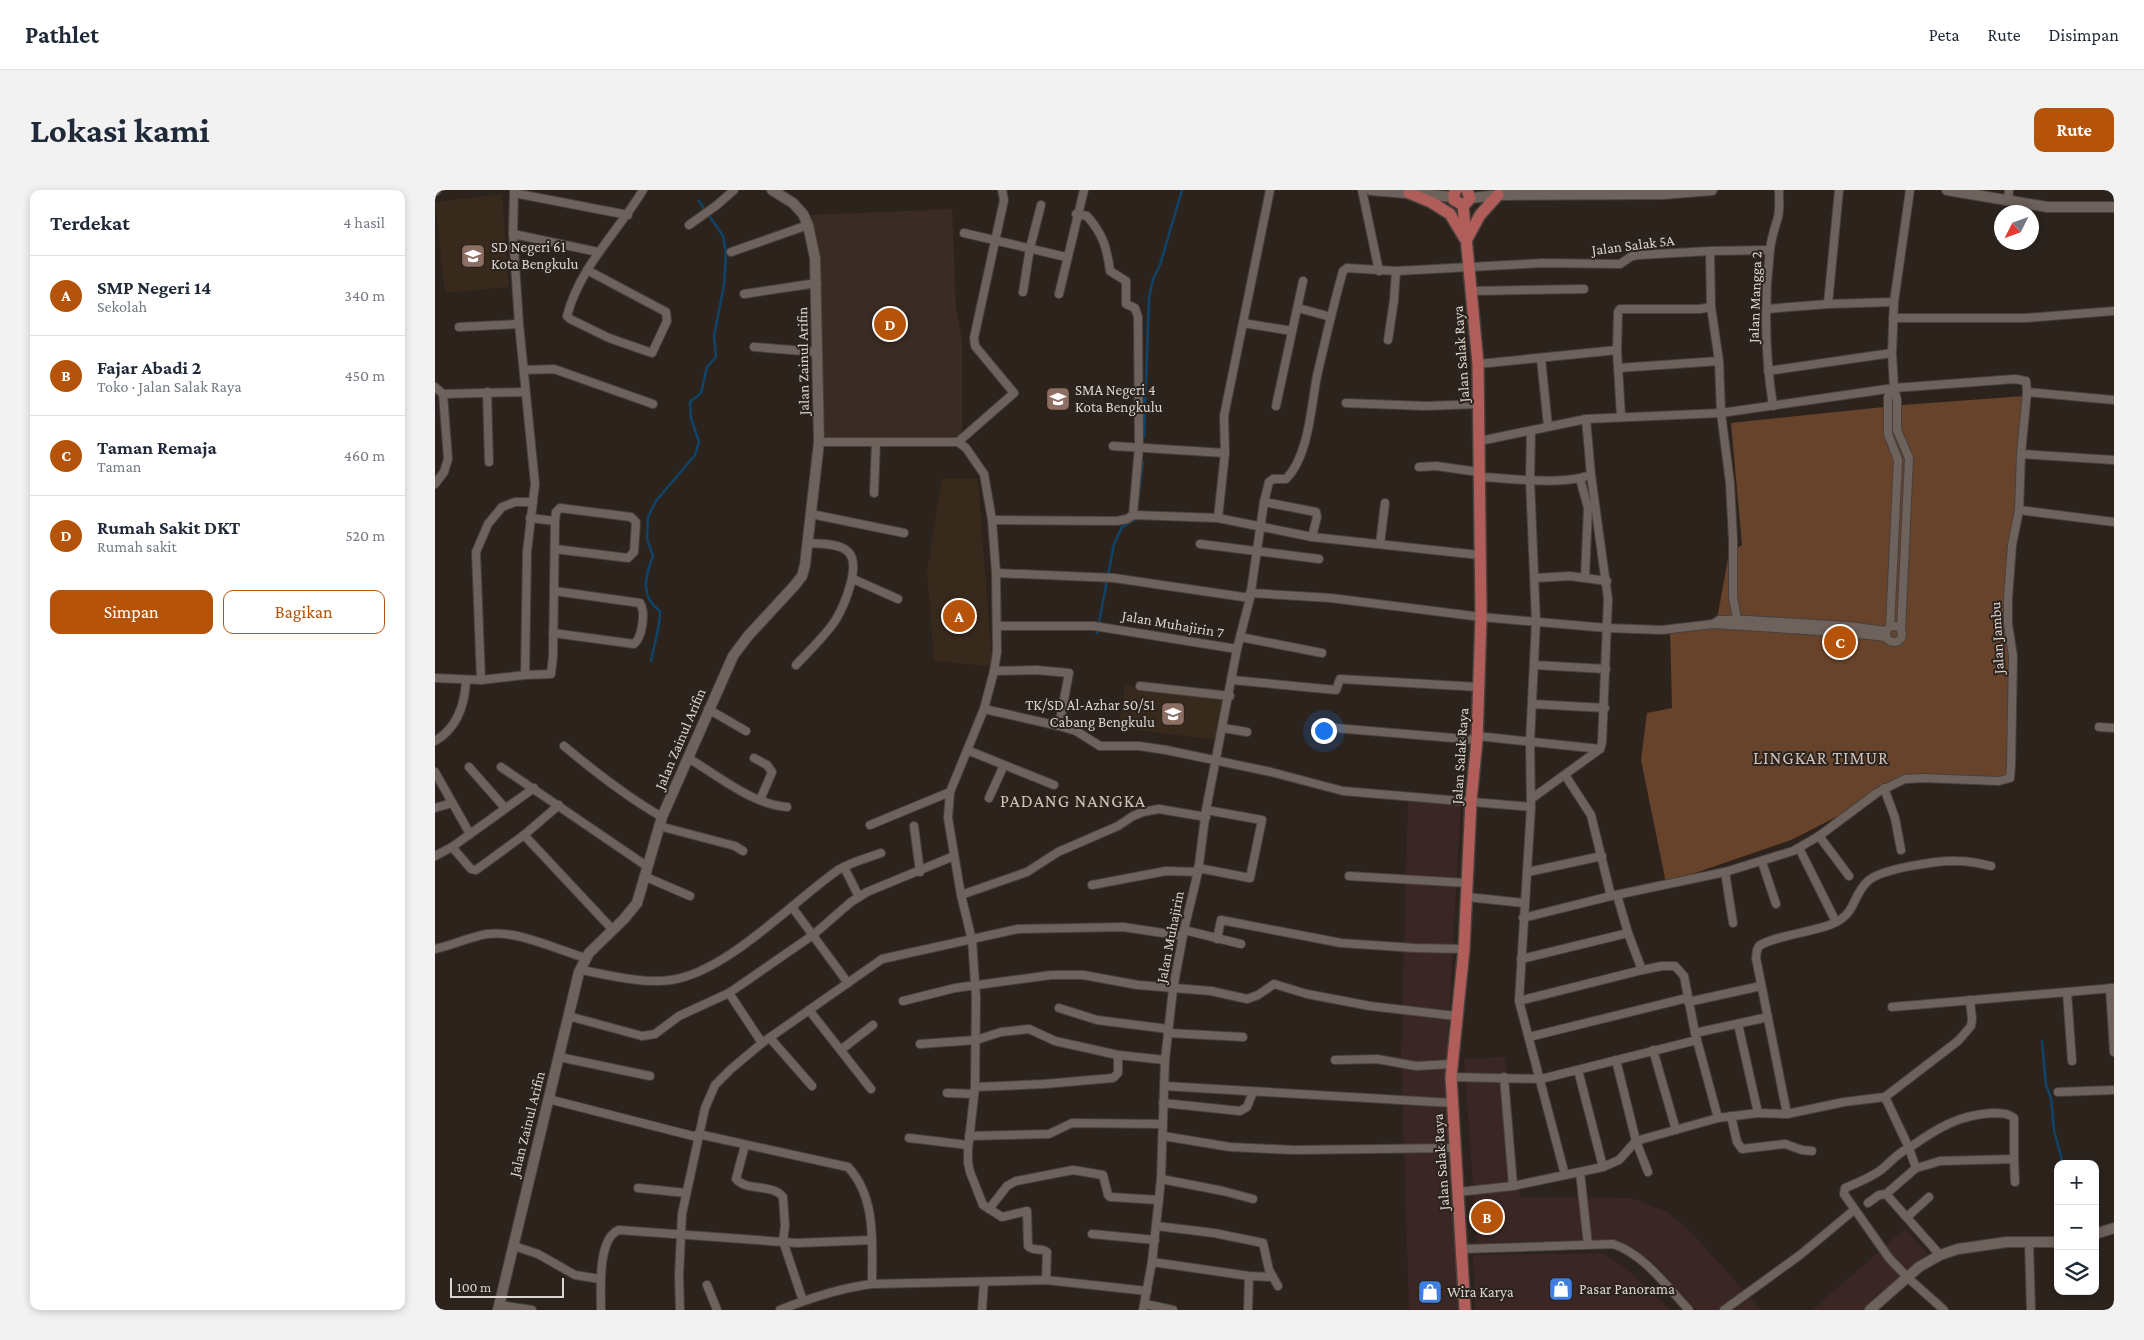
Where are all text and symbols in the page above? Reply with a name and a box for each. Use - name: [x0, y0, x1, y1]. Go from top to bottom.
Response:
- text: Pathlet: [25, 21, 99, 48]
- text: Peta: [1929, 25, 1960, 45]
- text: Rute: [1988, 25, 2021, 45]
- text: Disimpan: [2049, 25, 2119, 45]
- button: Rute: [2034, 108, 2114, 152]
- text: Lokasi kami: [30, 111, 210, 150]
- north arrow: [1994, 205, 2039, 250]
- text: Terdekat: [50, 211, 130, 235]
- text: 4 hasil: [343, 214, 385, 231]
- street label: Jalan Salak 5A: [1589, 232, 1676, 259]
- place label: SD Negeri 61 Kota Bengkulu: [491, 239, 579, 273]
- school or university icon: SD Negeri 61 Kota Bengkulu: [460, 243, 486, 269]
- street label: Jalan Mangga 2: [1745, 251, 1766, 345]
- text: SMP Negeri 14: [97, 277, 211, 298]
- text: A: [61, 287, 71, 304]
- text: 340 m: [344, 287, 385, 304]
- text: Sekolah: [97, 298, 147, 315]
- pin: D: [874, 305, 906, 343]
- street label: Jalan Salak Raya: [1450, 305, 1473, 405]
- street label: Jalan Zainul Arifin: [794, 307, 813, 417]
- text: Fajar Abadi 2: [97, 357, 201, 378]
- text: B: [61, 367, 71, 384]
- text: 450 m: [344, 367, 385, 384]
- text: Toko · Jalan Salak Raya: [97, 378, 242, 395]
- place label: SMA Negeri 4 Kota Bengkulu: [1075, 382, 1163, 416]
- school or university icon: SMA Negeri 4 Kota Bengkulu: [1045, 386, 1071, 412]
- text: Taman Remaja: [97, 437, 217, 458]
- text: C: [61, 447, 71, 464]
- text: 460 m: [344, 447, 385, 464]
- text: Taman: [97, 458, 141, 475]
- text: Rumah Sakit DKT: [97, 517, 240, 538]
- text: D: [60, 527, 72, 544]
- text: 520 m: [345, 527, 385, 544]
- text: Rumah sakit: [97, 538, 177, 555]
- button: Simpan: [50, 590, 213, 634]
- button: Bagikan: [223, 590, 385, 634]
- pin: A: [943, 597, 975, 635]
- street label: Jalan Jambu: [1987, 601, 2008, 676]
- street label: Jalan Muhajirin 7: [1119, 607, 1225, 642]
- pin: C: [1824, 623, 1856, 661]
- street label: Jalan Zainul Arifin: [651, 686, 709, 794]
- place label: TK/SD Al-Azhar 50/51 Cabang Bengkulu: [1025, 697, 1155, 731]
- school or university icon: TK/SD Al-Azhar 50/51 Cabang Bengkulu: [1160, 701, 1186, 727]
- street label: Jalan Salak Raya: [1449, 707, 1472, 807]
- your location: [1311, 718, 1337, 744]
- district label: LINGKAR TIMUR: [1753, 748, 1889, 768]
- district label: PADANG NANGKA: [1000, 791, 1146, 811]
- street label: Jalan Muhajirin: [1153, 890, 1188, 987]
- street label: Jalan Zainul Arifin: [506, 1069, 549, 1181]
- street label: Jalan Salak Raya: [1430, 1113, 1453, 1213]
- map controls: [2054, 1160, 2099, 1295]
- button: +: [2054, 1160, 2099, 1205]
- pin: B: [1471, 1198, 1503, 1236]
- button: −: [2054, 1205, 2099, 1250]
- button: layers: [2054, 1250, 2099, 1295]
- scale bar: [450, 1275, 564, 1298]
- shop icon: Pasar Panorama: [1548, 1276, 1574, 1302]
- text: 100 m: [457, 1279, 491, 1295]
- shop icon: Wira Karya: [1417, 1279, 1443, 1305]
- place label: Pasar Panorama: [1579, 1281, 1675, 1297]
- place label: Wira Karya: [1447, 1284, 1514, 1301]

